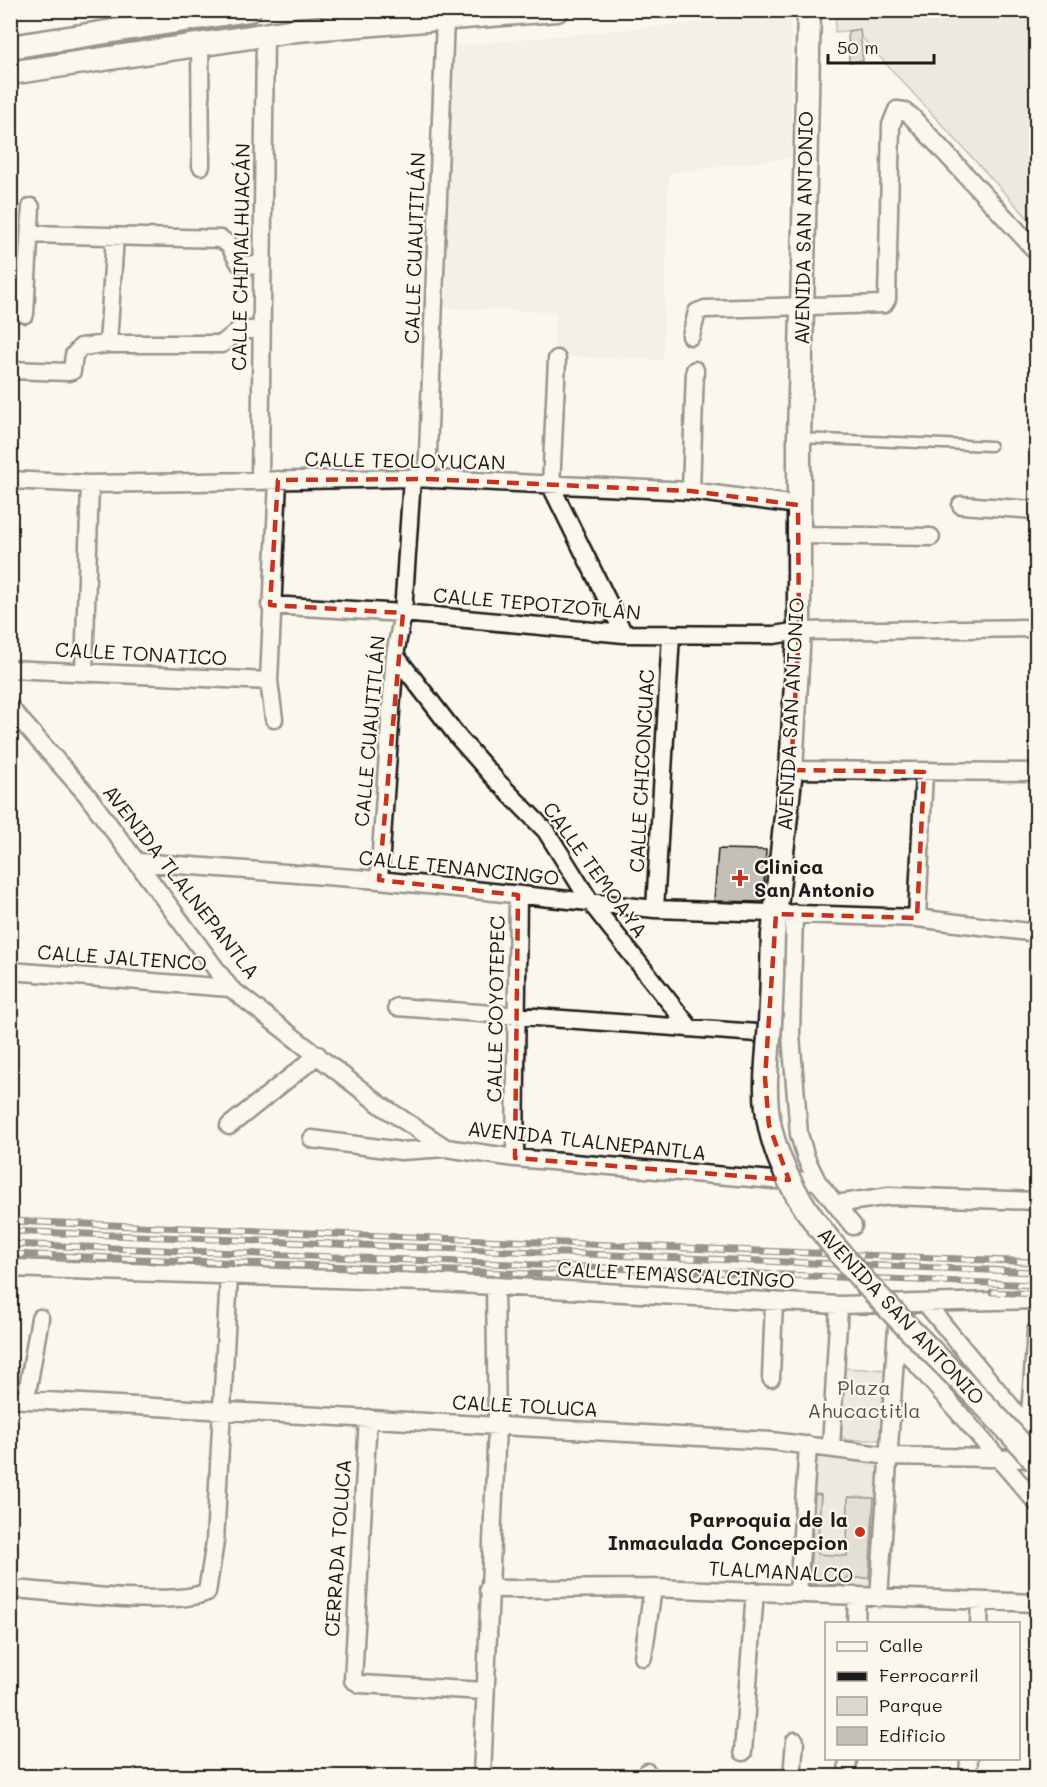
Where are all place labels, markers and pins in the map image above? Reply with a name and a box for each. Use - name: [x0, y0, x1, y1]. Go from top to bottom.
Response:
- place label: Clinica San Antonio: [754, 853, 874, 902]
- marker: Clinica San Antonio: [731, 869, 749, 887]
- place label: Parroquia de la Inmaculada Concepcion: [608, 1506, 848, 1555]
- marker: Parroquia de la Inmaculada Concepcion: [853, 1525, 867, 1539]

